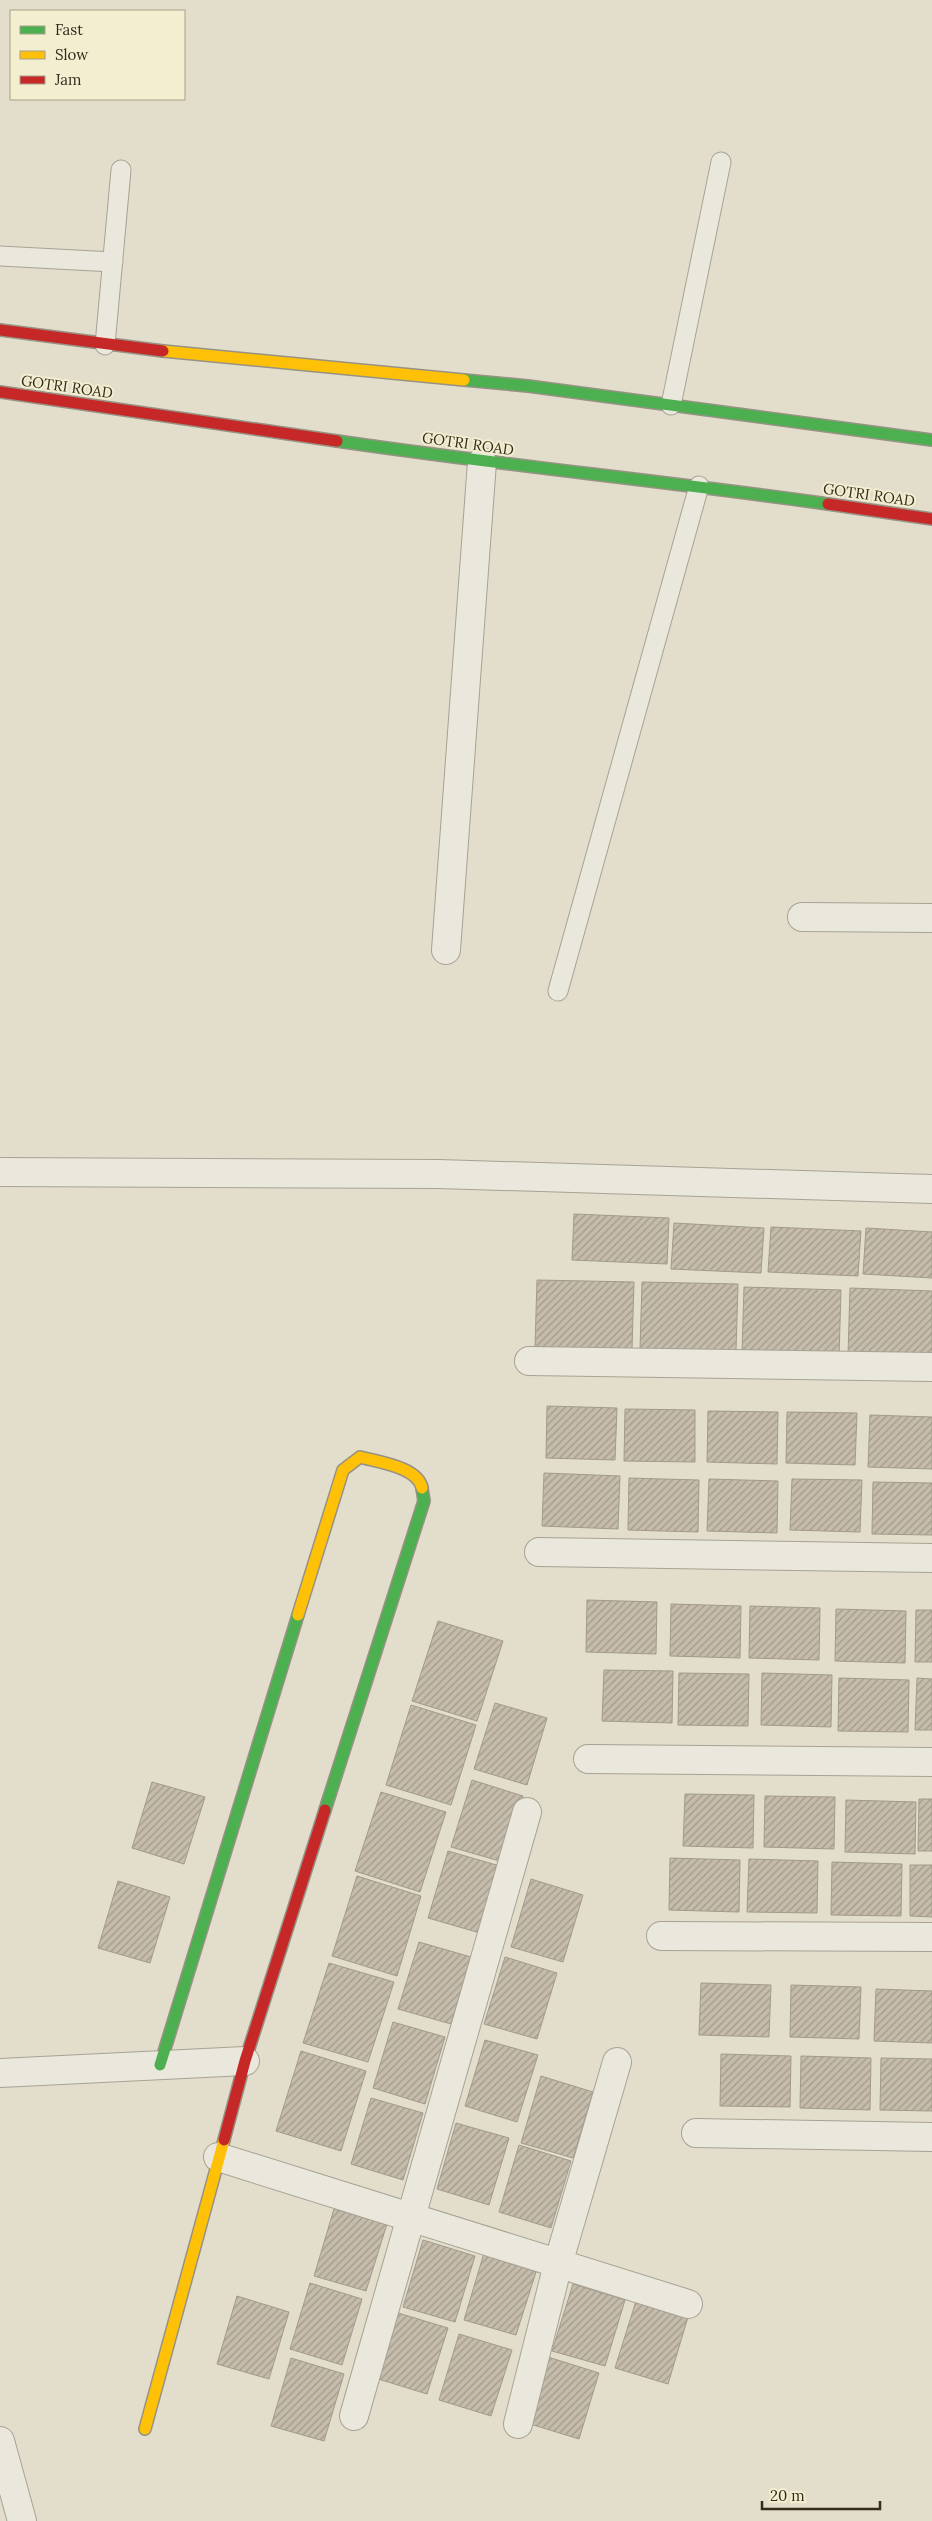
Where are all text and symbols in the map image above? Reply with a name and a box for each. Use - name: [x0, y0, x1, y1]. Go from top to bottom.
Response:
- legend: [10, 10, 185, 100]
- text: Fast: [55, 20, 83, 39]
- text: Slow: [55, 45, 88, 64]
- text: Jam: [54, 70, 82, 89]
- street label: GOTRI ROAD: [20, 371, 114, 402]
- street label: GOTRI ROAD: [421, 428, 515, 459]
- street label: GOTRI ROAD: [822, 479, 916, 510]
- scale bar: [762, 2478, 880, 2510]
- text: 20 m: [770, 2486, 805, 2505]

